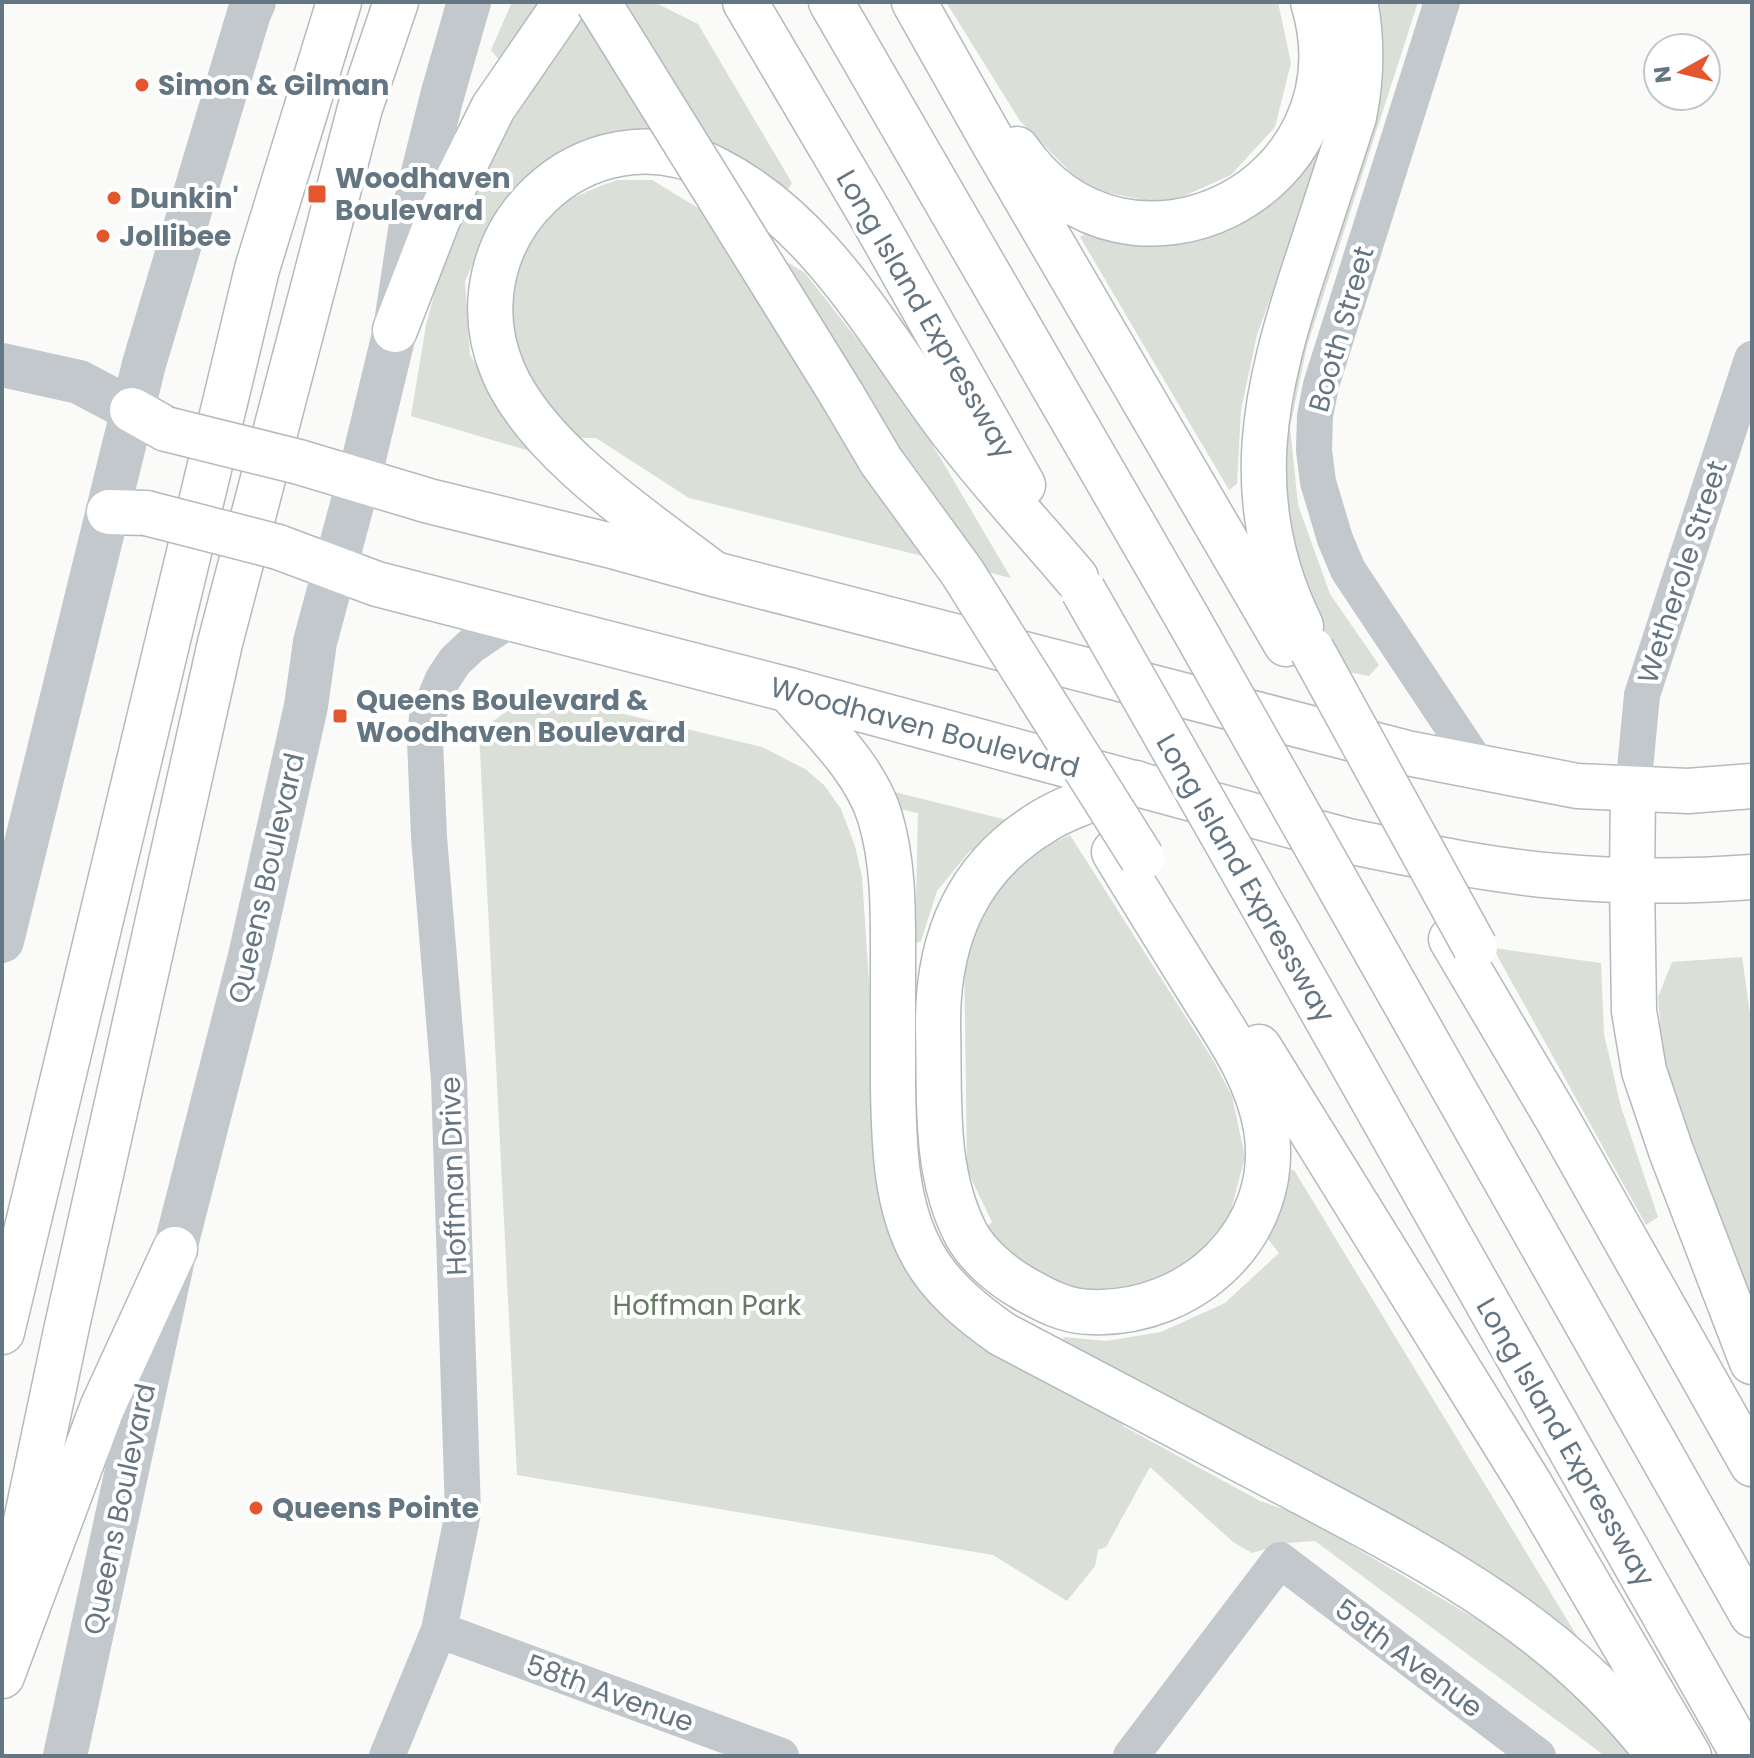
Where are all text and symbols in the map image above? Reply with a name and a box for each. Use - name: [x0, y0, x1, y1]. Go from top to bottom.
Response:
- north arrow: [1642, 32, 1722, 112]
- text: N: [1646, 64, 1679, 85]
- place label: Simon & Gilman: [158, 66, 389, 105]
- marker: Simon & Gilman: [133, 76, 151, 94]
- place label: Woodhaven Boulevard: [335, 159, 511, 230]
- street label: Long Island Expressway: [827, 163, 1024, 466]
- place label: Dunkin': [130, 179, 239, 218]
- marker: Woodhaven Boulevard: [306, 183, 328, 205]
- marker: Dunkin': [105, 189, 123, 207]
- place label: Jollibee: [119, 217, 231, 256]
- marker: Jollibee: [94, 227, 112, 245]
- street label: Booth Street: [1299, 242, 1384, 416]
- street label: Wetherole Street: [1628, 456, 1737, 689]
- street label: Woodhaven Boulevard: [766, 667, 1084, 788]
- place label: Queens Boulevard & Woodhaven Boulevard: [356, 681, 686, 752]
- marker: Queens Boulevard & Woodhaven Boulevard: [331, 707, 349, 725]
- street label: Long Island Expressway: [1147, 727, 1344, 1030]
- street label: Queens Boulevard: [219, 749, 314, 1007]
- street label: Hoffman Drive: [431, 1076, 476, 1276]
- park label: Hoffman Park: [613, 1286, 802, 1325]
- street label: Long Island Expressway: [1467, 1291, 1664, 1594]
- street label: Queens Boulevard: [74, 1380, 165, 1638]
- place label: Queens Pointe: [272, 1489, 479, 1528]
- marker: Queens Pointe: [247, 1499, 265, 1517]
- street label: 59th Avenue: [1327, 1590, 1491, 1727]
- street label: 58th Avenue: [520, 1645, 699, 1742]

